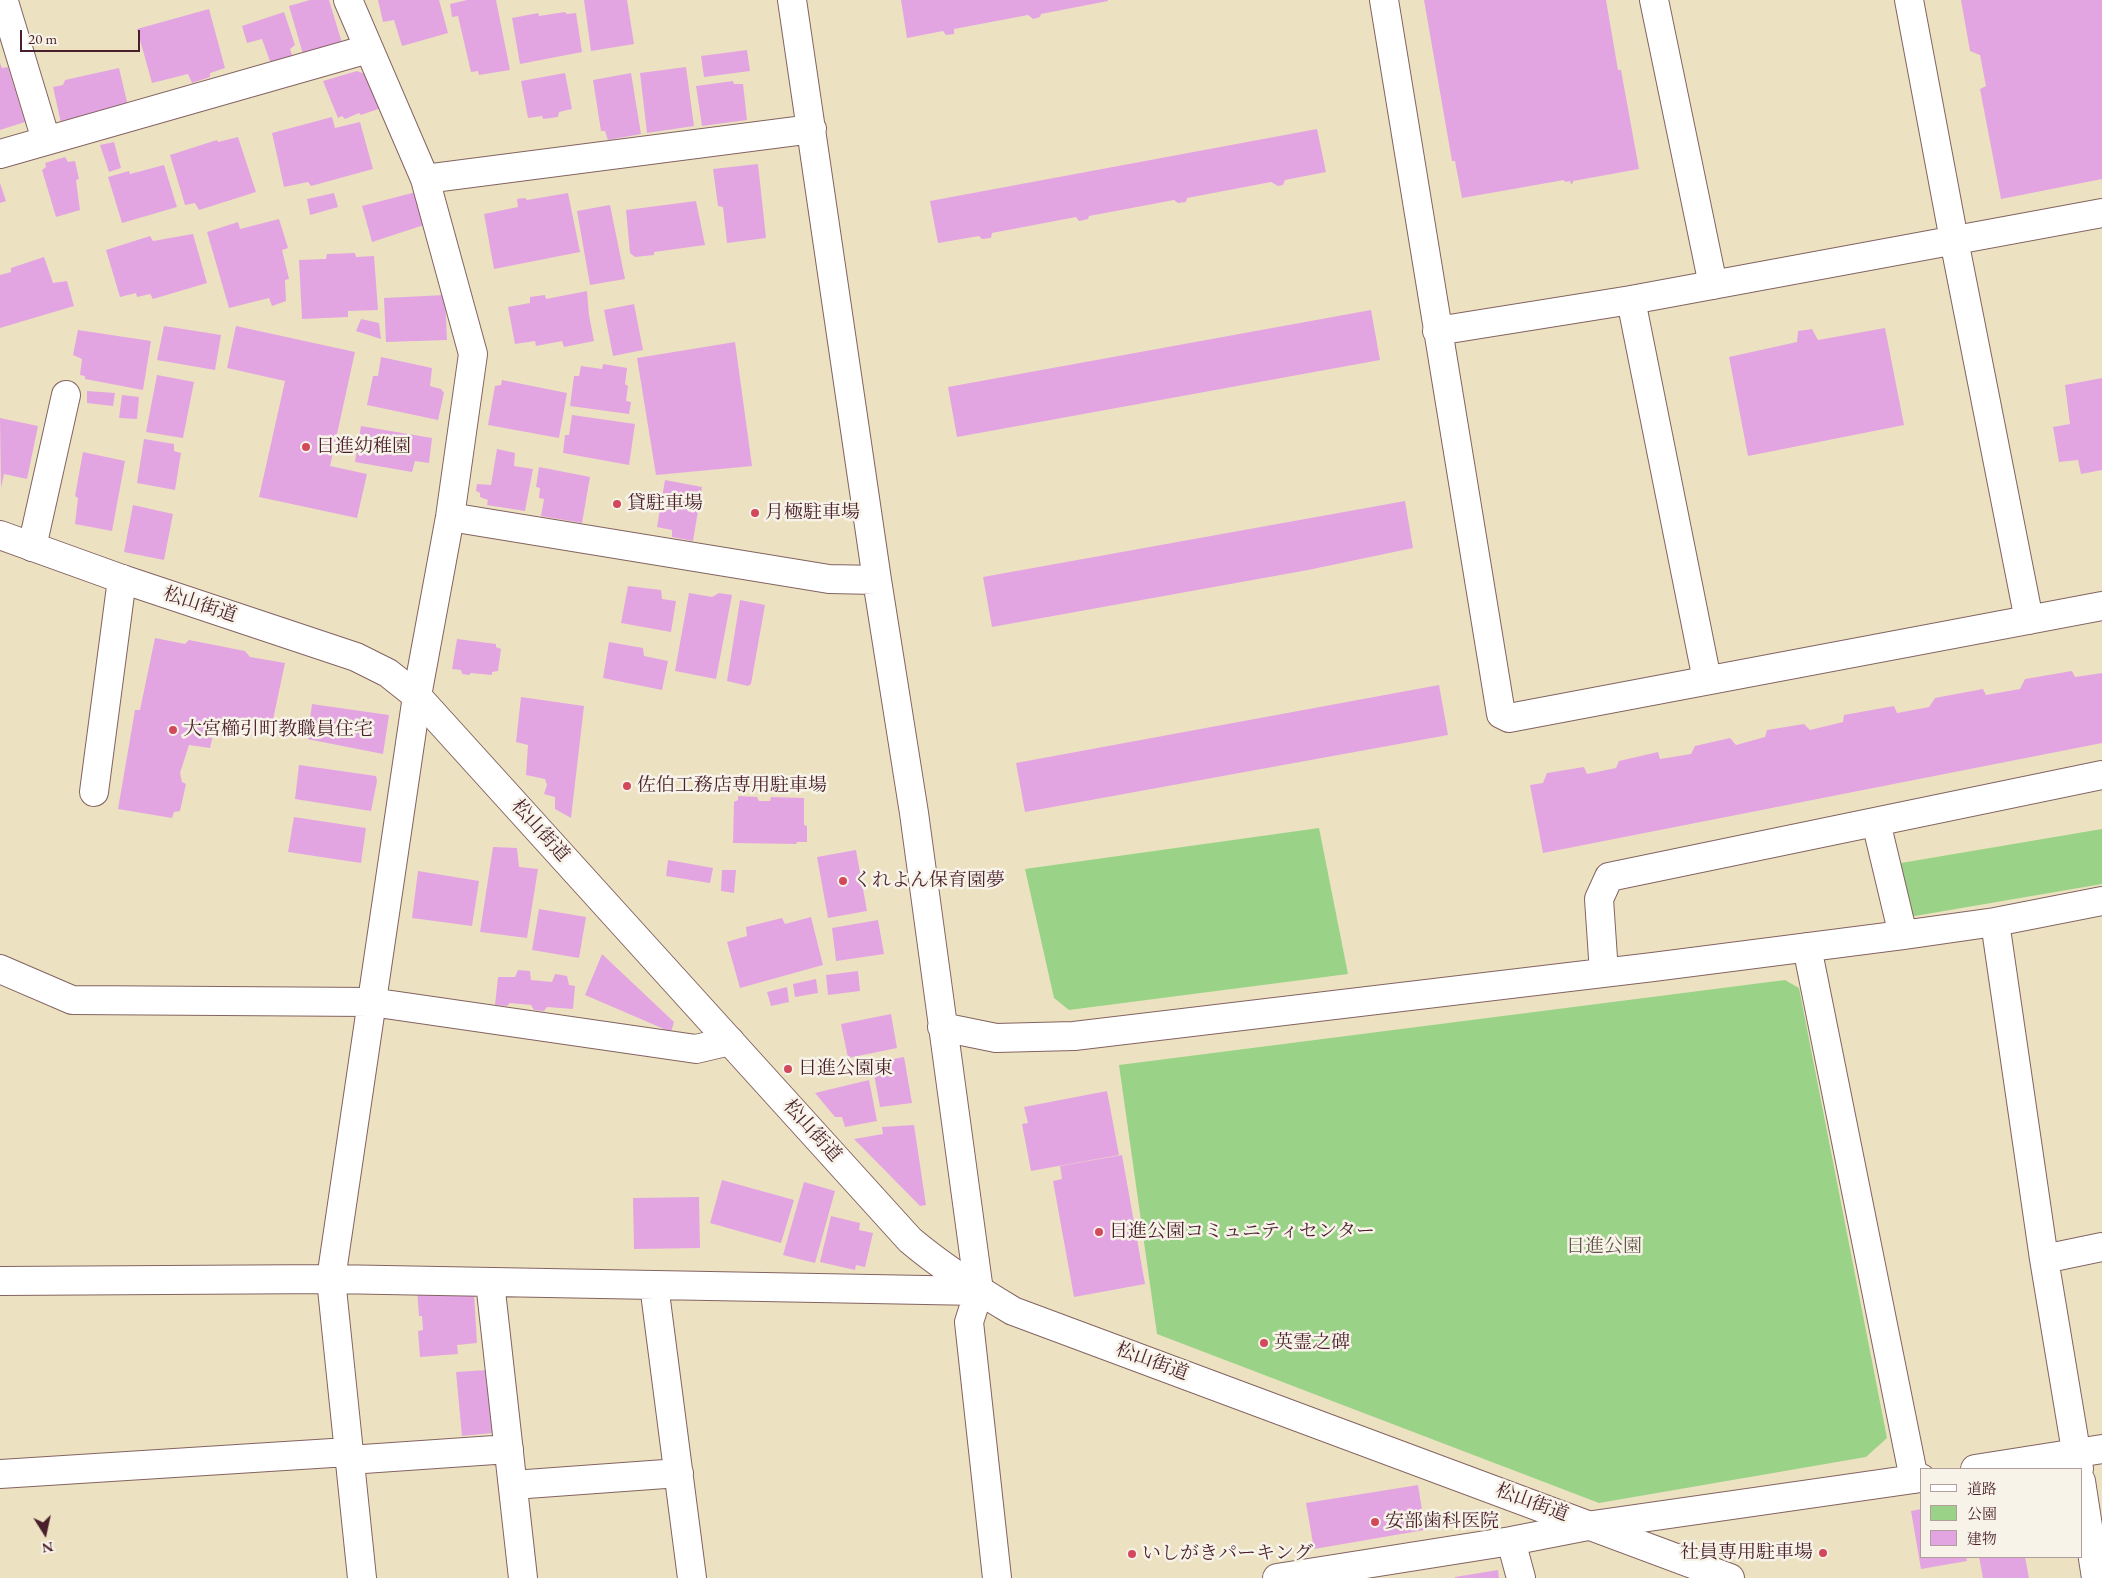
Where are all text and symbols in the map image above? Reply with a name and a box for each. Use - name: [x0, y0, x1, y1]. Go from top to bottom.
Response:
- scale bar: [22, 20, 142, 52]
- text: 20 m: [28, 29, 57, 48]
- place label: 日進幼稚園: [316, 436, 411, 458]
- marker: 日進幼稚園: [300, 441, 312, 453]
- place label: 貸駐車場: [627, 493, 703, 515]
- marker: 貸駐車場: [611, 498, 623, 510]
- place label: 月極駐車場: [765, 502, 860, 524]
- marker: 月極駐車場: [749, 507, 761, 519]
- street label: 松山街道: [160, 582, 240, 628]
- place label: 大宮櫛引町教職員住宅: [183, 719, 373, 741]
- marker: 大宮櫛引町教職員住宅: [167, 724, 179, 736]
- place label: 佐伯工務店専用駐車場: [637, 775, 827, 797]
- marker: 佐伯工務店専用駐車場: [621, 780, 633, 792]
- street label: 松山街道: [506, 795, 574, 867]
- place label: くれよん保育園夢: [853, 870, 1005, 892]
- marker: くれよん保育園夢: [837, 875, 849, 887]
- place label: 日進公園東: [798, 1058, 893, 1080]
- marker: 日進公園東: [782, 1063, 794, 1075]
- street label: 松山街道: [778, 1095, 846, 1167]
- place label: 日進公園コミュニティセンター: [1109, 1221, 1375, 1243]
- marker: 日進公園コミュニティセンター: [1093, 1226, 1105, 1238]
- park label: 日進公園: [1566, 1236, 1642, 1258]
- place label: 英霊之碑: [1274, 1332, 1350, 1354]
- marker: 英霊之碑: [1258, 1337, 1270, 1349]
- street label: 松山街道: [1112, 1338, 1192, 1386]
- legend: [1920, 1468, 2082, 1558]
- street label: 松山街道: [1492, 1479, 1572, 1527]
- text: 道路: [1967, 1479, 1997, 1498]
- text: 公園: [1967, 1504, 1997, 1523]
- north arrow: [20, 1508, 70, 1558]
- place label: 安部歯科医院: [1385, 1511, 1499, 1533]
- marker: 安部歯科医院: [1369, 1516, 1381, 1528]
- text: 建物: [1967, 1529, 1997, 1548]
- text: N: [40, 1538, 55, 1558]
- place label: 社員専用駐車場: [1680, 1542, 1813, 1564]
- place label: いしがきパーキング: [1142, 1543, 1313, 1565]
- marker: 社員専用駐車場: [1817, 1547, 1829, 1559]
- marker: いしがきパーキング: [1126, 1548, 1138, 1560]

